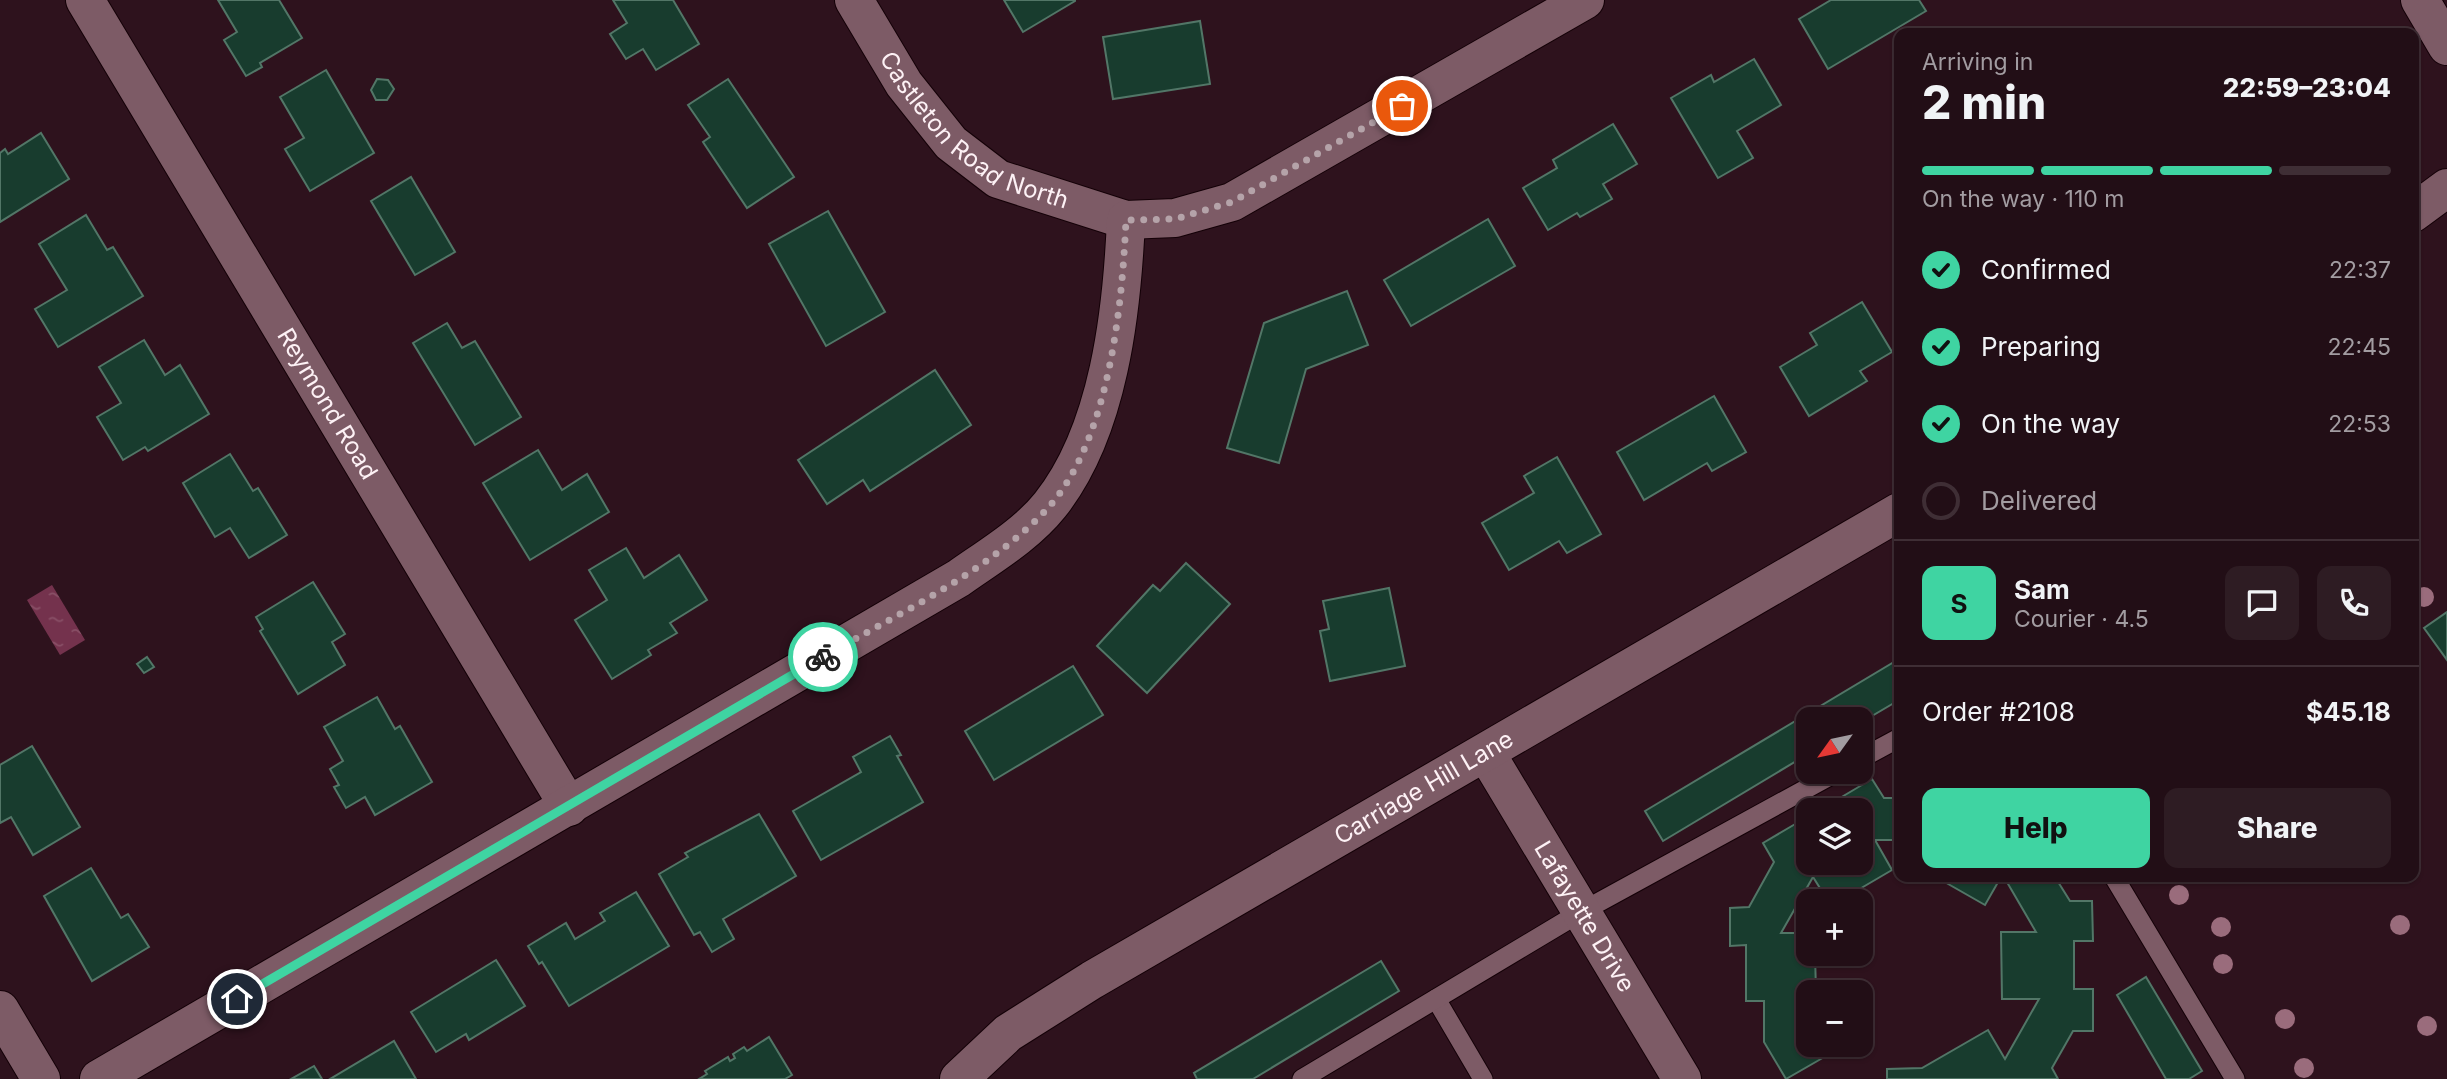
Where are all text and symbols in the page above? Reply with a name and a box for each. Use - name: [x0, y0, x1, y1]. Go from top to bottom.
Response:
- street label: Castleton Road North: [874, 46, 1072, 215]
- text: Arriving in: [1922, 48, 2033, 76]
- text: 22:59–23:04: [2223, 72, 2391, 103]
- text: 2 min: [1922, 74, 2046, 130]
- pin: [1372, 76, 1432, 136]
- icon: bag: [1383, 87, 1421, 125]
- text: On the way · 110 m: [1922, 185, 2124, 213]
- icon: check: [1922, 251, 1960, 289]
- text: Confirmed: [1981, 254, 2111, 285]
- text: 22:37: [2329, 256, 2391, 284]
- street label: Reymond Road: [271, 323, 384, 484]
- icon: check: [1922, 328, 1960, 366]
- text: Preparing: [1981, 331, 2101, 362]
- text: 22:45: [2327, 333, 2391, 361]
- icon: check: [1922, 405, 1960, 443]
- text: On the way: [1981, 408, 2120, 439]
- text: 22:53: [2328, 410, 2391, 438]
- text: Delivered: [1981, 485, 2097, 516]
- button: chat: [2225, 566, 2299, 640]
- button: phone: [2317, 566, 2391, 640]
- text: Sam: [2014, 574, 2070, 605]
- text: S: [1950, 588, 1968, 619]
- text: Courier · 4.5: [2014, 605, 2149, 633]
- courier: [788, 622, 858, 692]
- icon: bike: [804, 638, 842, 676]
- text: Order #2108: [1922, 696, 2075, 727]
- text: $45.18: [2306, 696, 2391, 727]
- north arrow: [1796, 707, 1872, 784]
- map controls: [1796, 707, 1873, 1057]
- street label: Carriage Hill Lane: [1329, 724, 1518, 850]
- button: Help: [1922, 788, 2150, 868]
- button: Share: [2164, 788, 2391, 868]
- button: layers: [1796, 798, 1873, 875]
- street label: Lafayette Drive: [1528, 836, 1641, 997]
- button: +: [1796, 889, 1873, 966]
- pin: [207, 969, 267, 1029]
- icon: home: [218, 980, 256, 1018]
- button: −: [1796, 980, 1873, 1057]

